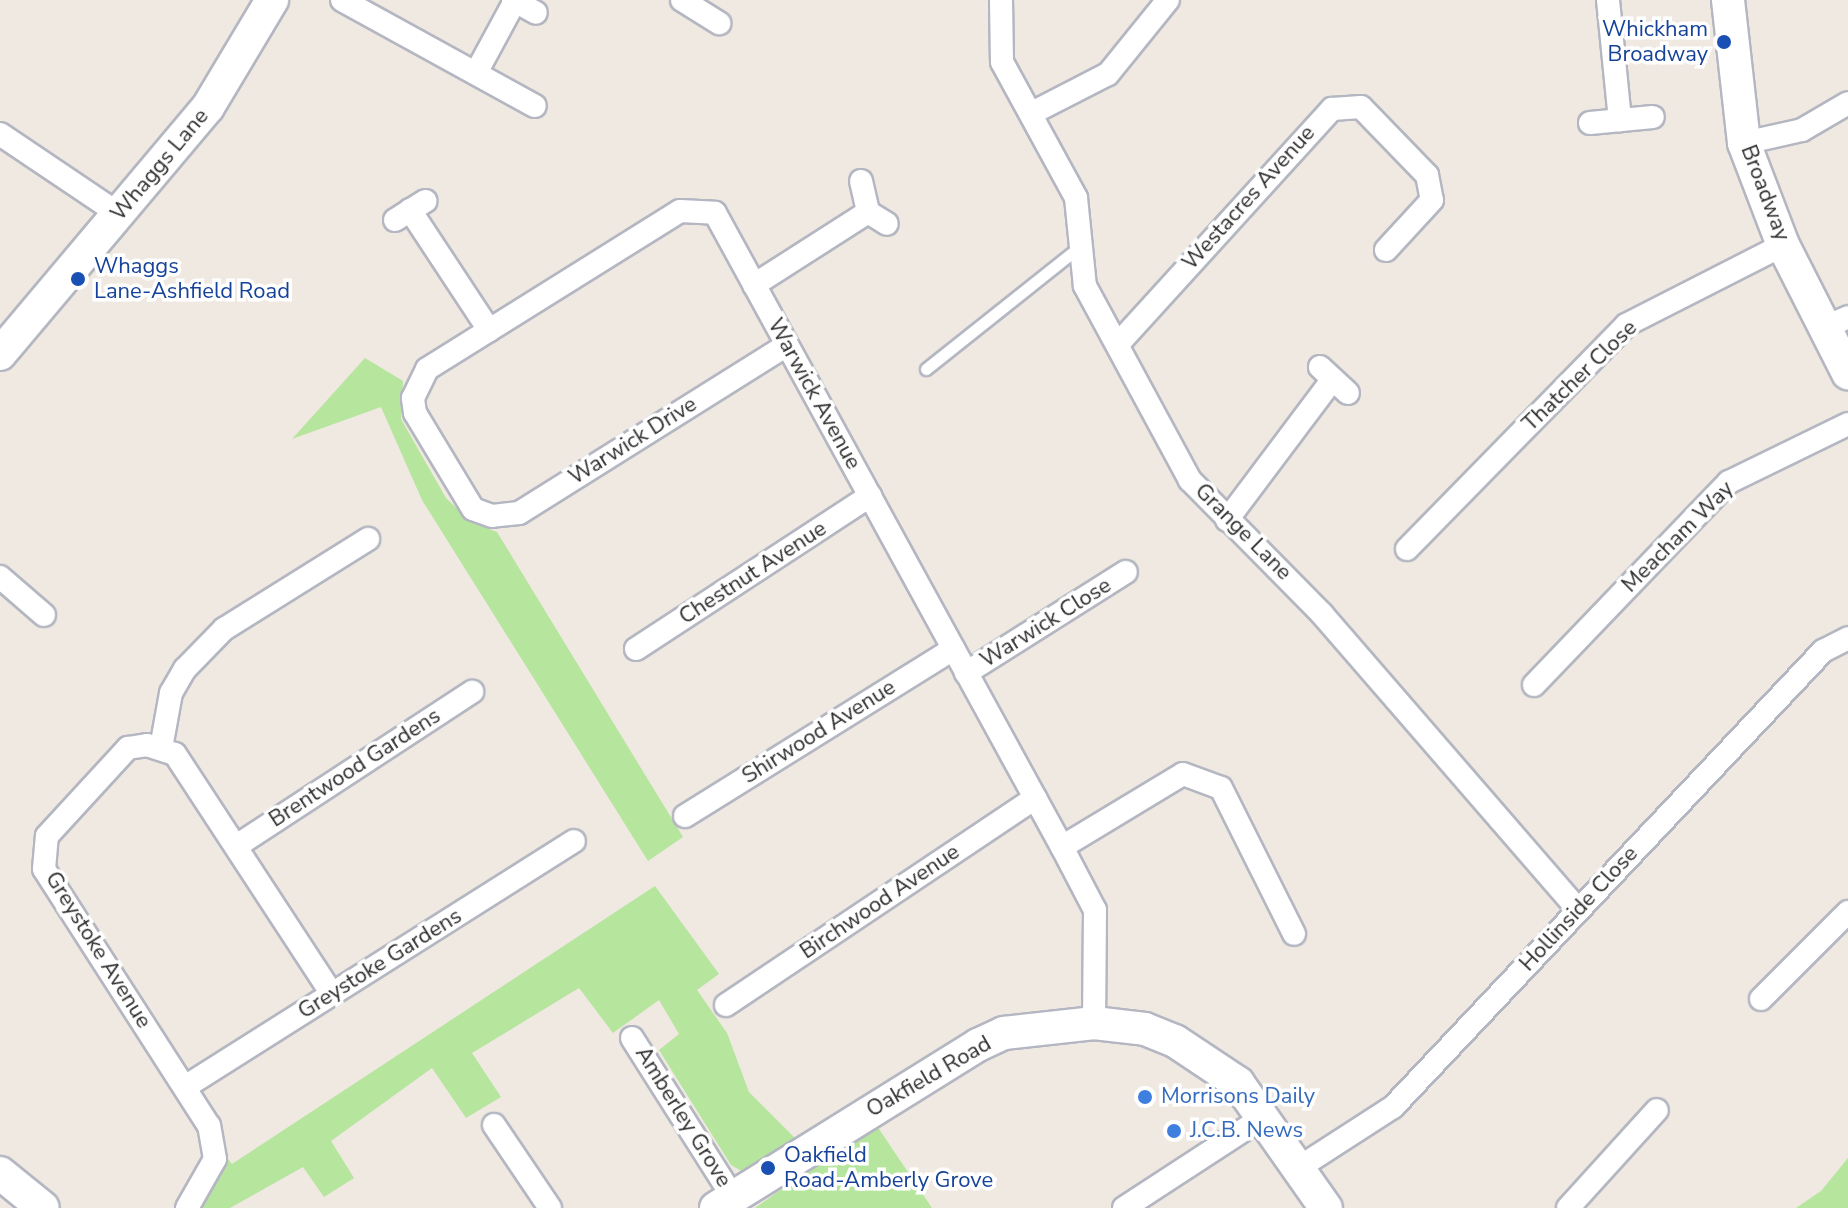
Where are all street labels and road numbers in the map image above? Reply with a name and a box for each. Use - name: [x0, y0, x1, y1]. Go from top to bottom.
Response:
- street label: Whaggs Lane: [105, 104, 215, 226]
- street label: Westacres Avenue: [1177, 120, 1321, 276]
- street label: Broadway: [1735, 141, 1795, 245]
- street label: Warwick Avenue: [762, 314, 866, 474]
- street label: Thatcher Close: [1517, 315, 1643, 437]
- street label: Warwick Drive: [564, 391, 702, 491]
- street label: Meacham Way: [1617, 476, 1739, 598]
- street label: Grange Lane: [1189, 478, 1297, 586]
- street label: Chestnut Avenue: [674, 516, 832, 630]
- street label: Warwick Close: [976, 572, 1116, 674]
- street label: Shirwood Avenue: [737, 674, 901, 790]
- street label: Brentwood Gardens: [264, 703, 446, 833]
- street label: Birchwood Avenue: [795, 839, 965, 965]
- street label: Hollinside Close: [1514, 841, 1644, 977]
- street label: Greystoke Avenue: [39, 867, 157, 1033]
- street label: Greystoke Gardens: [293, 903, 467, 1025]
- street label: Oakfield Road: [862, 1031, 996, 1123]
- street label: Amberley Grove: [629, 1042, 737, 1192]

